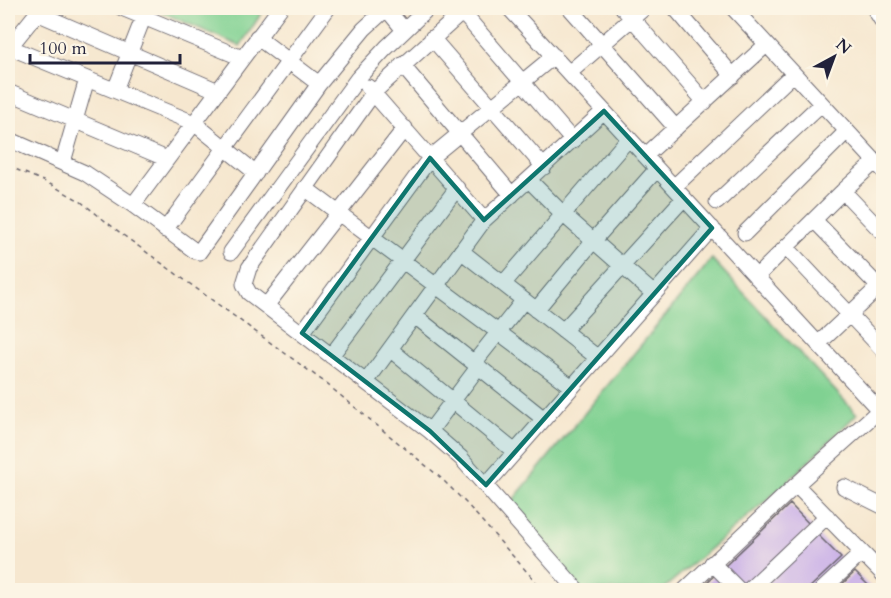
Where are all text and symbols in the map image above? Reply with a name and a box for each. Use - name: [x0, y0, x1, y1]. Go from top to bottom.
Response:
- scale bar: [30, 27, 180, 65]
- north arrow: [804, 27, 864, 87]
- text: N: [831, 34, 856, 59]
- text: 100 m: [39, 36, 87, 61]

